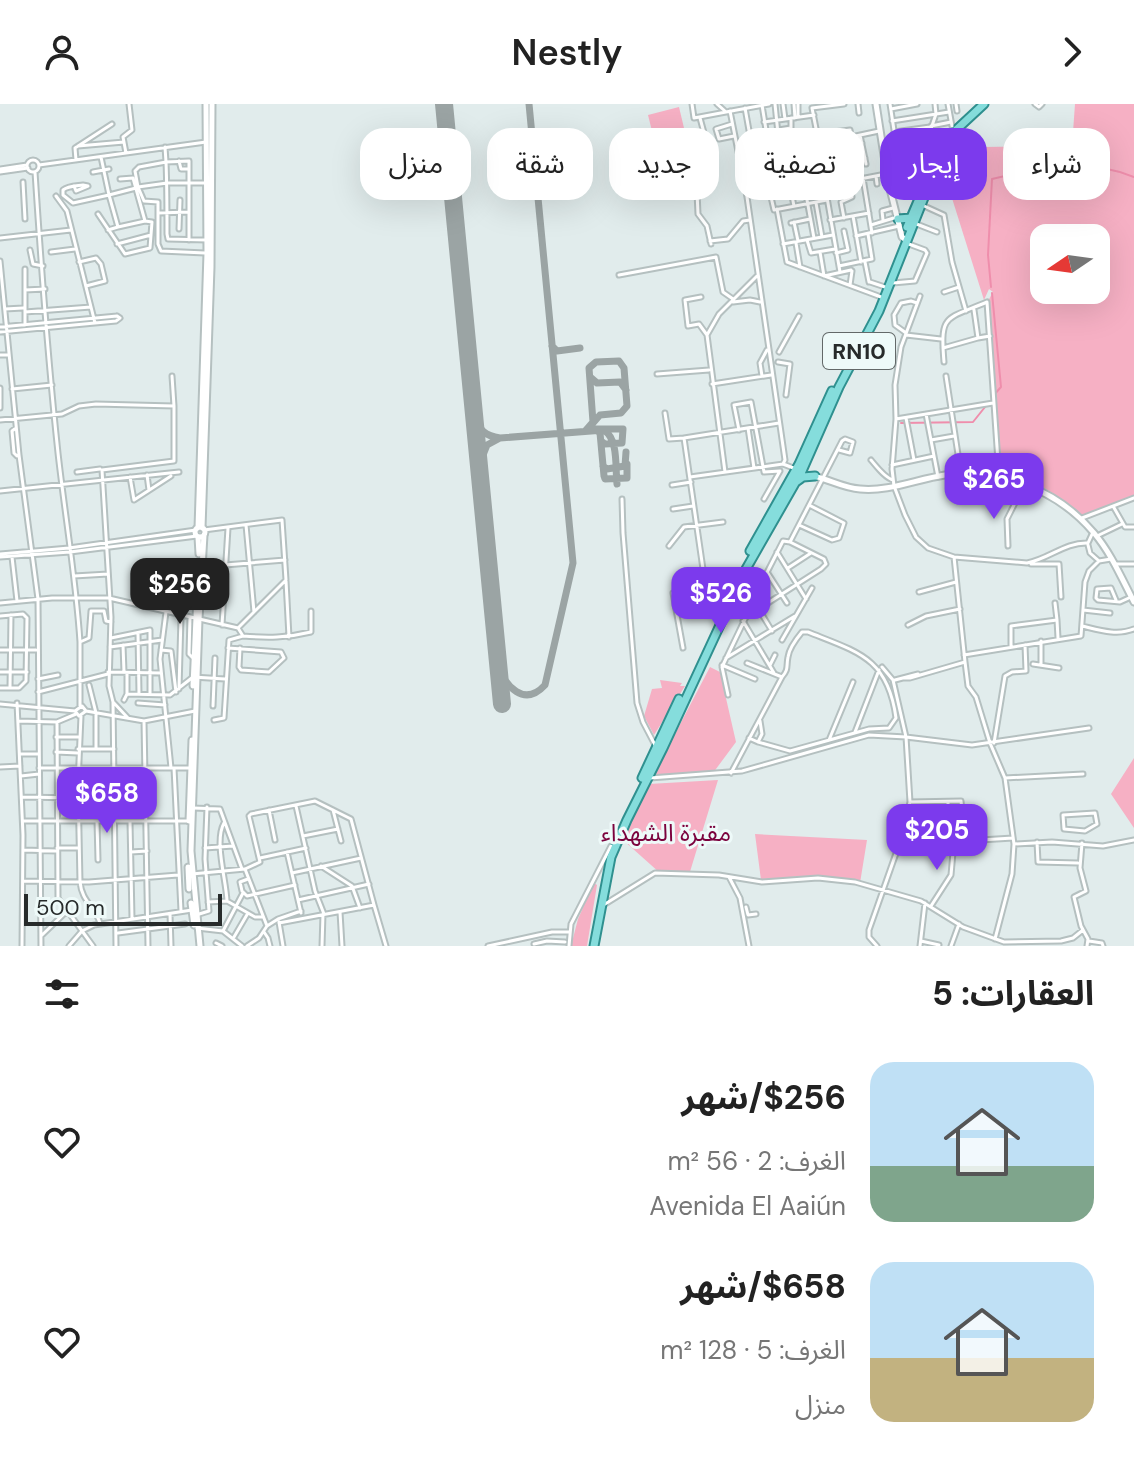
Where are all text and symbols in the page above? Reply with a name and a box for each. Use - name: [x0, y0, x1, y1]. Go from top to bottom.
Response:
- text: Nestly: [512, 29, 622, 76]
- icon: person: [40, 30, 84, 74]
- icon: forward: [1050, 30, 1094, 74]
- chip: منزل: [360, 128, 471, 200]
- chip: شقة: [487, 128, 593, 200]
- chip: جديد: [609, 128, 719, 200]
- chip: تصفية: [735, 128, 864, 200]
- chip: إيجار: [880, 128, 987, 200]
- chip: شراء: [1003, 128, 1110, 200]
- north arrow: [1030, 224, 1110, 304]
- map controls: [1030, 224, 1110, 304]
- road number: RN10: [823, 333, 895, 369]
- pin: $265: [947, 453, 1041, 521]
- text: $265: [963, 462, 1025, 496]
- pin: $256: [133, 558, 227, 626]
- text: $256: [148, 567, 212, 601]
- pin: $526: [674, 567, 768, 635]
- text: $526: [689, 576, 753, 610]
- pin: $658: [60, 767, 154, 835]
- text: $658: [75, 776, 139, 810]
- pin: $205: [890, 804, 984, 872]
- text: $205: [904, 813, 970, 847]
- park label: مقبرة الشهداء: [601, 817, 731, 848]
- scale bar: [24, 890, 222, 926]
- text: 500 m: [36, 893, 105, 922]
- text: العقارات: 5: [932, 971, 1094, 1016]
- icon: filters: [40, 972, 84, 1016]
- text: $256/شهر: [682, 1075, 846, 1120]
- icon: home: [934, 1094, 1030, 1190]
- icon: heart: [40, 1120, 84, 1164]
- text: الغرف: 2 · 56 m²: [667, 1144, 846, 1178]
- text: Avenida El Aaiún: [649, 1189, 846, 1223]
- text: $658/شهر: [680, 1264, 846, 1309]
- icon: home: [934, 1294, 1030, 1390]
- icon: heart: [40, 1320, 84, 1364]
- text: الغرف: 5 · 128 m²: [660, 1333, 846, 1367]
- text: منزل: [795, 1388, 846, 1422]

